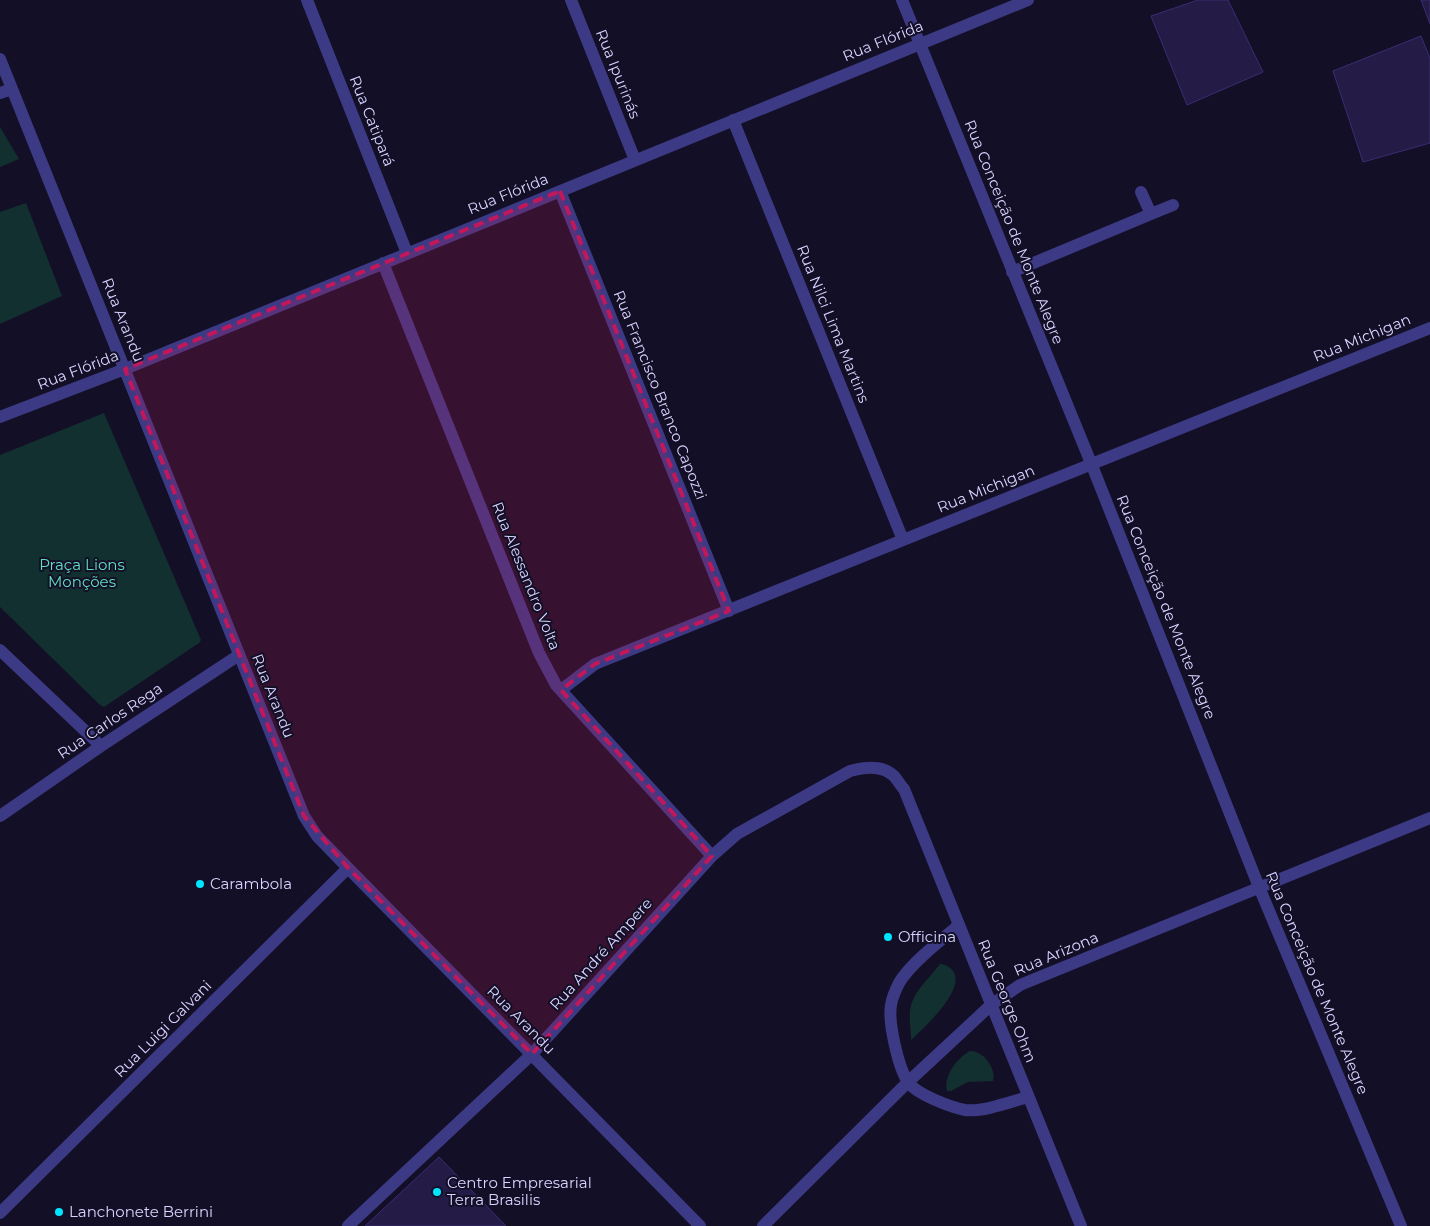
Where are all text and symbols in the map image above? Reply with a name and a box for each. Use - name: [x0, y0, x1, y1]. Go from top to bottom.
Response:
- street label: Rua Flórida: [840, 16, 926, 65]
- street label: Rua Ipurinás: [592, 26, 645, 121]
- street label: Rua Catipará: [346, 73, 399, 169]
- street label: Rua Conceição de Monte Alegre: [961, 117, 1068, 347]
- street label: Rua Flórida: [465, 169, 551, 218]
- street label: Rua Nilci Lima Martins: [793, 242, 874, 406]
- street label: Rua Arandu: [98, 275, 149, 365]
- street label: Rua Francisco Branco Capozzi: [610, 287, 711, 502]
- street label: Rua Michigan: [1310, 309, 1414, 366]
- street label: Rua Flórida: [34, 345, 121, 394]
- street label: Rua Michigan: [934, 460, 1038, 517]
- street label: Rua Conceição de Monte Alegre: [1113, 492, 1220, 722]
- street label: Rua Alessandro Volta: [488, 499, 565, 653]
- park label: Praça Lions Monções: [39, 555, 125, 591]
- street label: Rua Arandu: [248, 651, 299, 741]
- street label: Rua Carlos Rega: [54, 678, 166, 763]
- street label: Rua Conceição de Monte Alegre: [1262, 868, 1373, 1097]
- place label: Carambola: [210, 874, 292, 893]
- marker: Carambola: [194, 878, 206, 890]
- street label: Rua André Ampere: [545, 894, 656, 1014]
- place label: Officina: [898, 927, 956, 946]
- street label: Rua Arizona: [1011, 927, 1101, 980]
- marker: Officina: [882, 931, 894, 943]
- street label: Rua George Ohm: [974, 936, 1041, 1065]
- street label: Rua Luigi Galvani: [110, 976, 215, 1081]
- street label: Rua Arandu: [483, 981, 560, 1058]
- place label: Centro Empresarial Terra Brasilis: [447, 1173, 592, 1209]
- marker: Centro Empresarial Terra Brasilis: [431, 1186, 443, 1198]
- place label: Lanchonete Berrini: [69, 1202, 213, 1221]
- marker: Lanchonete Berrini: [53, 1206, 65, 1218]

